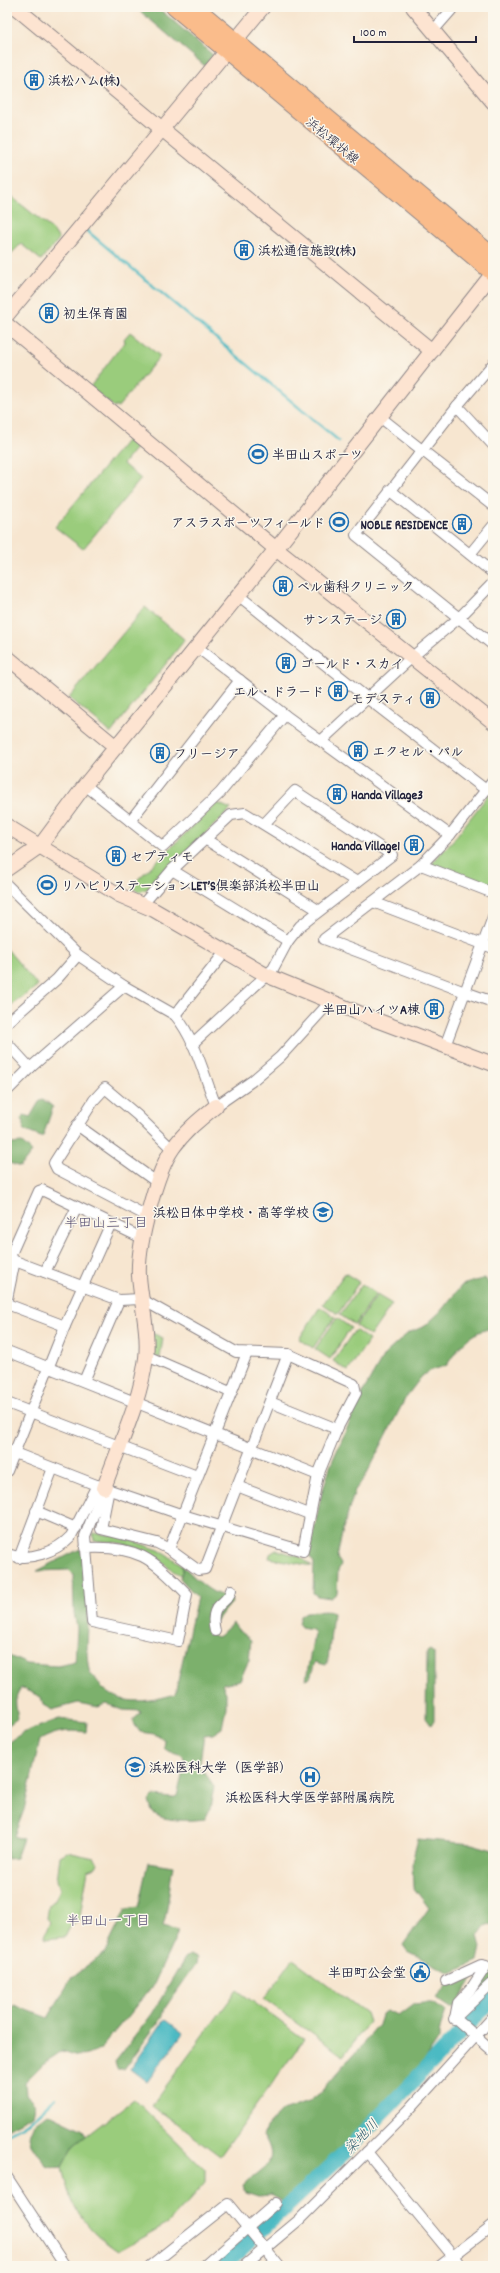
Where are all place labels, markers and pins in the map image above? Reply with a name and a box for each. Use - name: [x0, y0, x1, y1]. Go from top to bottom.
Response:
- building icon: 浜松ハム(株): [23, 69, 45, 91]
- place label: 浜松ハム(株): [48, 73, 120, 92]
- building icon: 浜松通信施設(株): [233, 239, 255, 261]
- place label: 浜松通信施設(株): [258, 243, 356, 262]
- building icon: 初生保育園: [38, 302, 60, 324]
- place label: 初生保育園: [63, 306, 128, 325]
- sports icon: 半田山スポーツ: [247, 443, 269, 465]
- place label: 半田山スポーツ: [272, 447, 363, 466]
- sports icon: アスラスポーツフィールド: [328, 511, 350, 533]
- building icon: NOBLE RESIDENCE: [451, 513, 473, 535]
- place label: アスラスポーツフィールド: [171, 515, 325, 534]
- place label: NOBLE RESIDENCE: [360, 517, 449, 536]
- building icon: ベル歯科クリニック: [272, 575, 294, 597]
- place label: ベル歯科クリニック: [297, 579, 414, 598]
- building icon: サンステージ: [385, 608, 407, 630]
- place label: サンステージ: [303, 612, 382, 631]
- building icon: ゴールド・スカイ: [275, 652, 297, 674]
- place label: ゴールド・スカイ: [300, 656, 403, 675]
- building icon: エル・ドラード: [327, 680, 349, 702]
- place label: エル・ドラード: [233, 684, 324, 703]
- building icon: モデスティ: [419, 687, 441, 709]
- place label: モデスティ: [351, 691, 416, 710]
- building icon: エクセル・パル: [347, 740, 369, 762]
- building icon: フリージア: [149, 742, 171, 764]
- place label: エクセル・パル: [372, 744, 464, 763]
- place label: フリージア: [174, 746, 240, 765]
- building icon: Handa Village3: [326, 783, 348, 805]
- place label: Handa Village3: [351, 787, 423, 806]
- building icon: Handa Village1: [403, 834, 425, 856]
- place label: Handa Village1: [331, 838, 400, 857]
- building icon: セプティモ: [105, 845, 127, 867]
- place label: セプティモ: [130, 849, 194, 868]
- sports icon: リハビリステーションLET’S倶楽部浜松半田山: [36, 874, 58, 896]
- place label: リハビリステーションLET’S倶楽部浜松半田山: [61, 878, 320, 897]
- building icon: 半田山ハイツA棟: [423, 998, 445, 1020]
- place label: 半田山ハイツA棟: [322, 1002, 420, 1021]
- school or university icon: 浜松日体中学校・高等学校: [312, 1201, 334, 1223]
- place label: 浜松日体中学校・高等学校: [153, 1205, 309, 1224]
- school or university icon: 浜松医科大学（医学部）: [124, 1756, 146, 1778]
- place label: 浜松医科大学（医学部）: [149, 1760, 292, 1779]
- hospital icon: 浜松医科大学医学部附属病院: [299, 1766, 321, 1788]
- place label: 浜松医科大学医学部附属病院: [225, 1790, 395, 1809]
- public building icon: 半田町公会堂: [409, 1961, 431, 1983]
- place label: 半田町公会堂: [328, 1965, 406, 1984]

